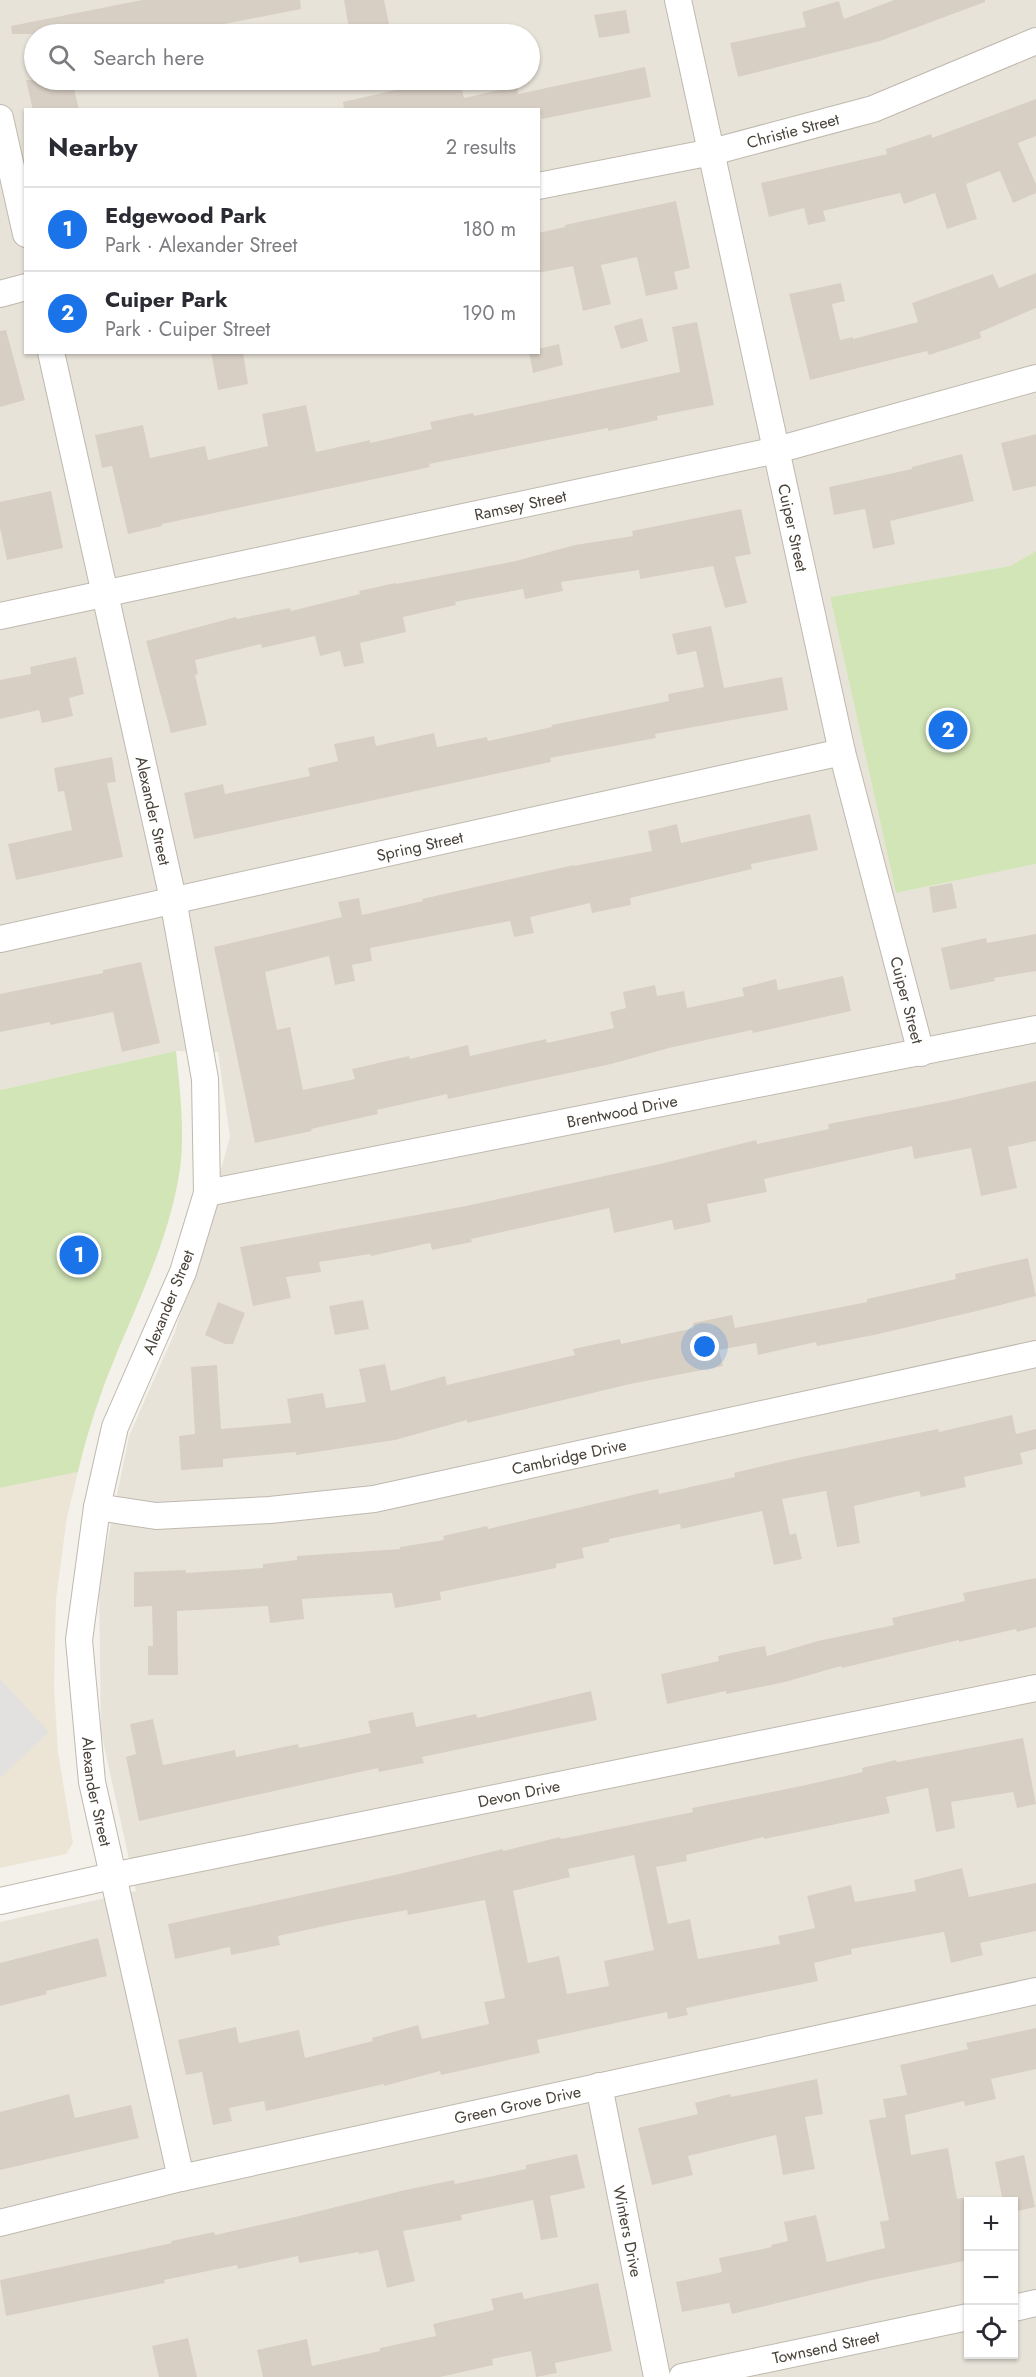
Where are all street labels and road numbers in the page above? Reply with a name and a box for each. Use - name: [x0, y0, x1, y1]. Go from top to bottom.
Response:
- street label: Christie Street: [744, 108, 842, 154]
- street label: Cuiper Street: [772, 482, 813, 574]
- street label: Ramsey Street: [472, 484, 569, 526]
- street label: Alexander Street: [130, 754, 176, 868]
- street label: Spring Street: [374, 825, 466, 867]
- street label: Cuiper Street: [884, 954, 929, 1046]
- street label: Brentwood Drive: [565, 1089, 679, 1134]
- street label: Alexander Street: [137, 1246, 200, 1358]
- street label: Cambridge Drive: [510, 1433, 629, 1481]
- street label: Alexander Street: [76, 1736, 117, 1849]
- street label: Devon Drive: [476, 1774, 562, 1813]
- street label: Green Grove Drive: [452, 2080, 583, 2130]
- street label: Winters Drive: [607, 2183, 648, 2279]
- street label: Townsend Street: [770, 2325, 882, 2370]

